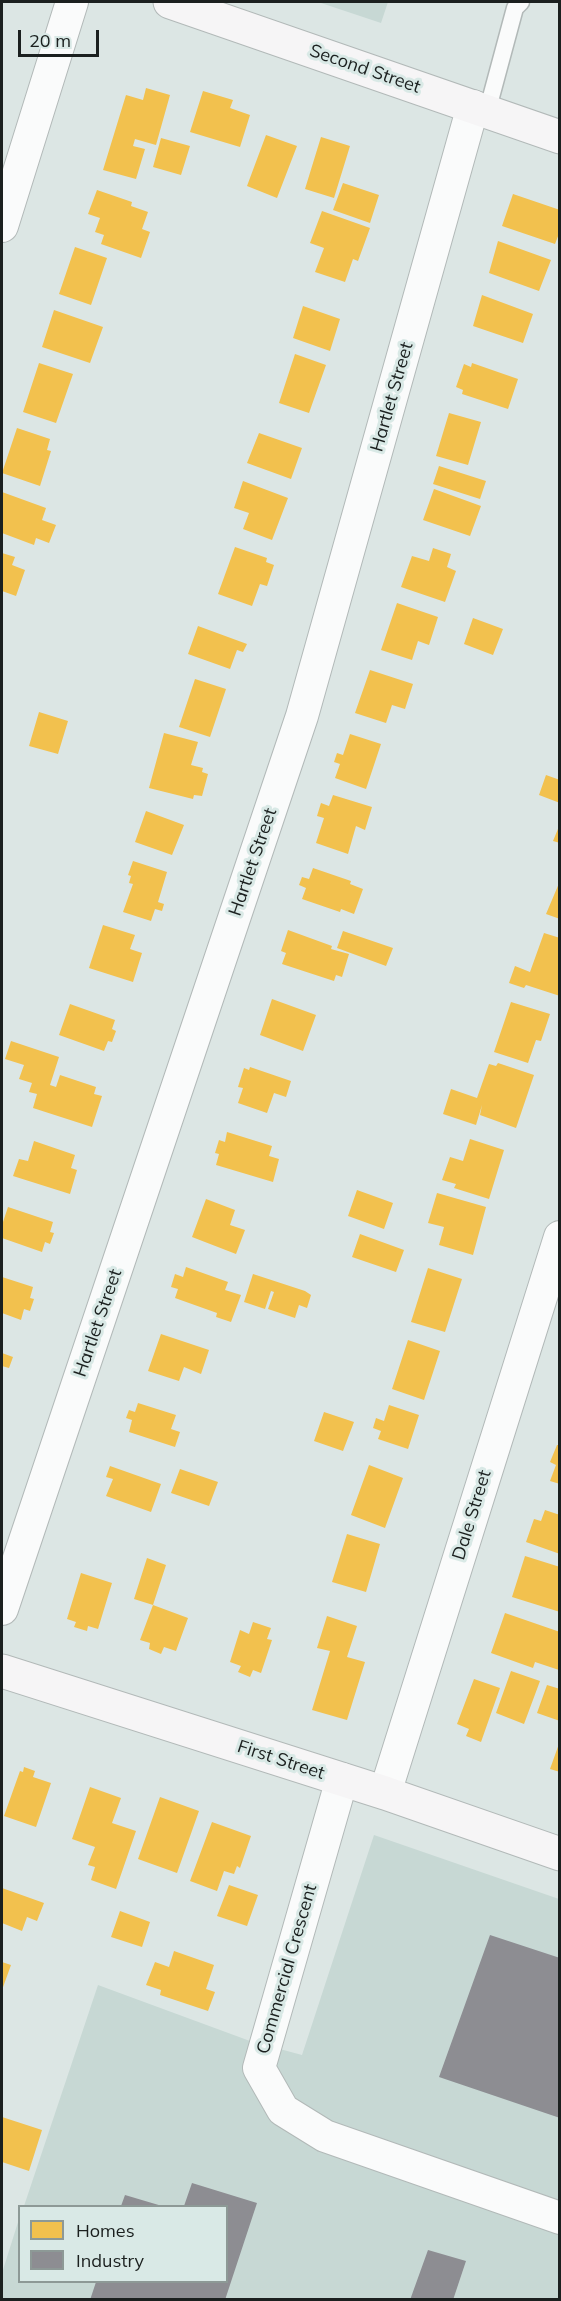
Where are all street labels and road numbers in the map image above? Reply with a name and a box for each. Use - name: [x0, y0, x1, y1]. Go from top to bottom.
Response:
- street label: Second Street: [307, 40, 423, 98]
- street label: Hartlet Street: [366, 340, 418, 454]
- street label: Hartlet Street: [224, 805, 282, 919]
- street label: Hartlet Street: [69, 1266, 127, 1380]
- street label: Dale Street: [448, 1467, 496, 1563]
- street label: First Street: [235, 1736, 327, 1784]
- street label: Commercial Crescent: [252, 1882, 322, 2056]

